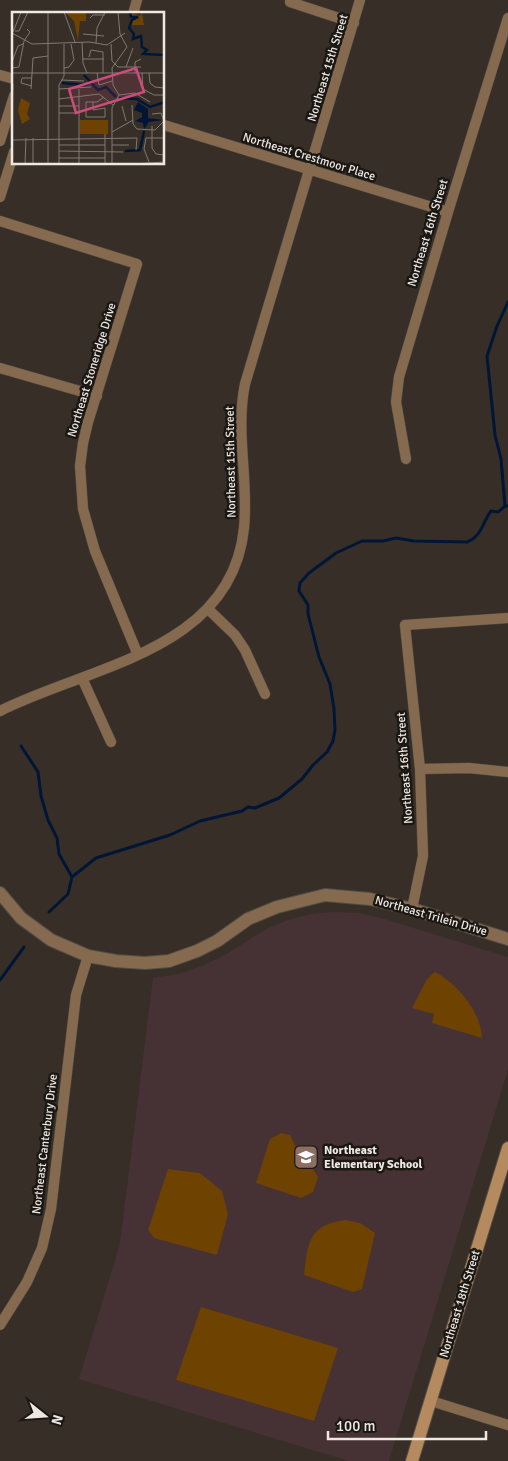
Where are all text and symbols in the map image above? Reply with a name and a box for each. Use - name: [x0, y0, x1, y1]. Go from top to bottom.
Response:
- inset map: [12, 12, 165, 165]
- street label: Northeast 15th Street: [305, 12, 351, 124]
- street label: Northeast Crestmoor Place: [241, 130, 377, 184]
- street label: Northeast 16th Street: [405, 177, 451, 289]
- street label: Northeast Stoneridge Drive: [64, 301, 120, 439]
- street label: Northeast 15th Street: [223, 406, 239, 518]
- street label: Northeast 16th Street: [394, 712, 416, 824]
- street label: Northeast Trilein Drive: [373, 893, 489, 939]
- street label: Northeast Canterbury Drive: [29, 1073, 61, 1215]
- place label: Northeast Elementary School: [324, 1143, 423, 1172]
- school or university icon: Northeast Elementary School: [293, 1144, 319, 1170]
- street label: Northeast 18th Street: [437, 1248, 483, 1360]
- north arrow: [20, 1391, 70, 1441]
- scale bar: [328, 1408, 486, 1440]
- text: N: [47, 1413, 67, 1427]
- text: 100 m: [336, 1417, 376, 1435]

